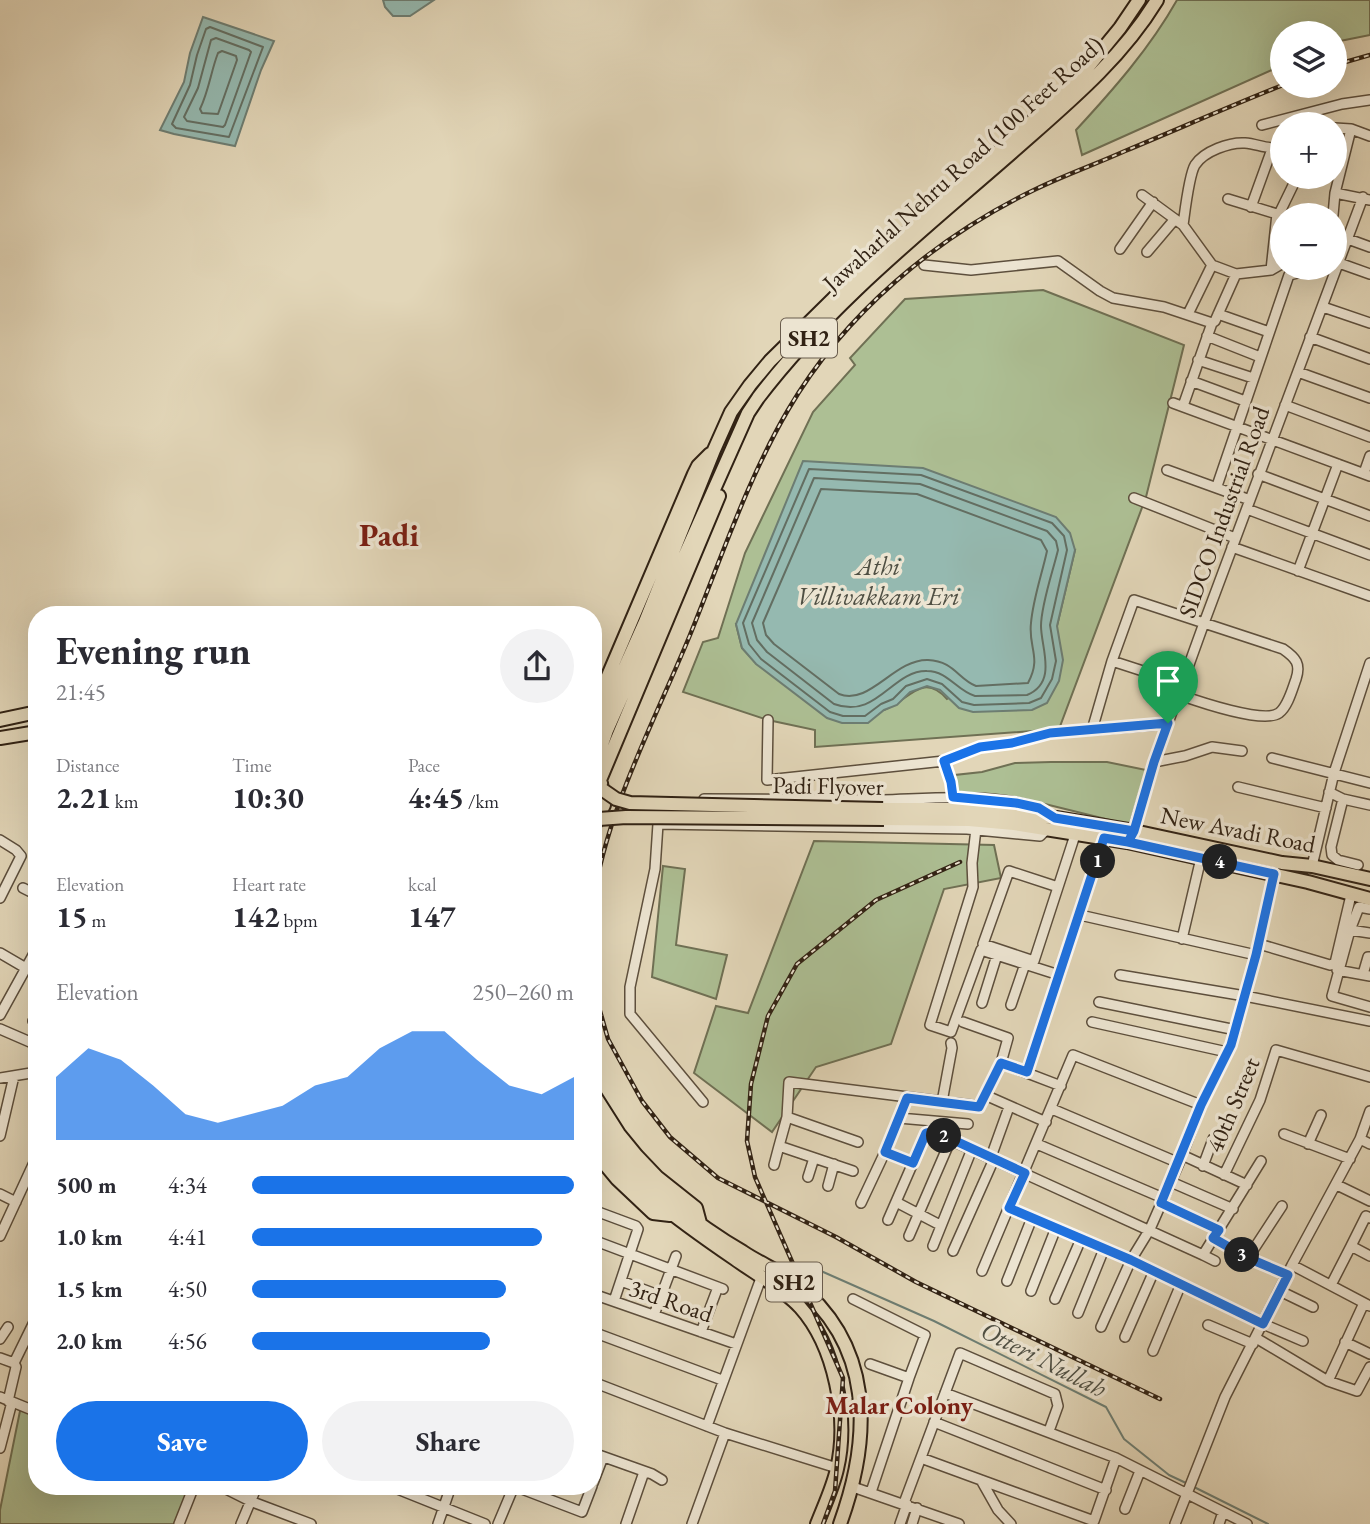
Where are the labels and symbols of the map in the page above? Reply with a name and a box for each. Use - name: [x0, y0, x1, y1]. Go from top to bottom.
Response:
- street label: Jawaharlal Nehru Road (100 Feet Road): [814, 29, 1109, 299]
- road number: SH2: [781, 318, 837, 358]
- street label: SIDCO Industrial Road: [1171, 401, 1276, 622]
- district label: Padi: [359, 514, 419, 556]
- water label: Athi Villivakkam Eri: [796, 549, 961, 613]
- pin: [1138, 651, 1198, 723]
- street label: Padi Flyover: [772, 769, 884, 802]
- street label: New Avadi Road: [1158, 799, 1319, 860]
- pin: 1: [1080, 844, 1116, 878]
- pin: 4: [1202, 844, 1238, 880]
- street label: 40th Street: [1199, 1052, 1267, 1157]
- pin: 2: [926, 1118, 962, 1154]
- pin: 3: [1224, 1238, 1260, 1272]
- road number: SH2: [766, 1262, 822, 1302]
- street label: 3rd Road: [625, 1272, 718, 1330]
- water label: Otteri Nullah: [975, 1313, 1113, 1405]
- district label: Malar Colony: [825, 1388, 974, 1422]

